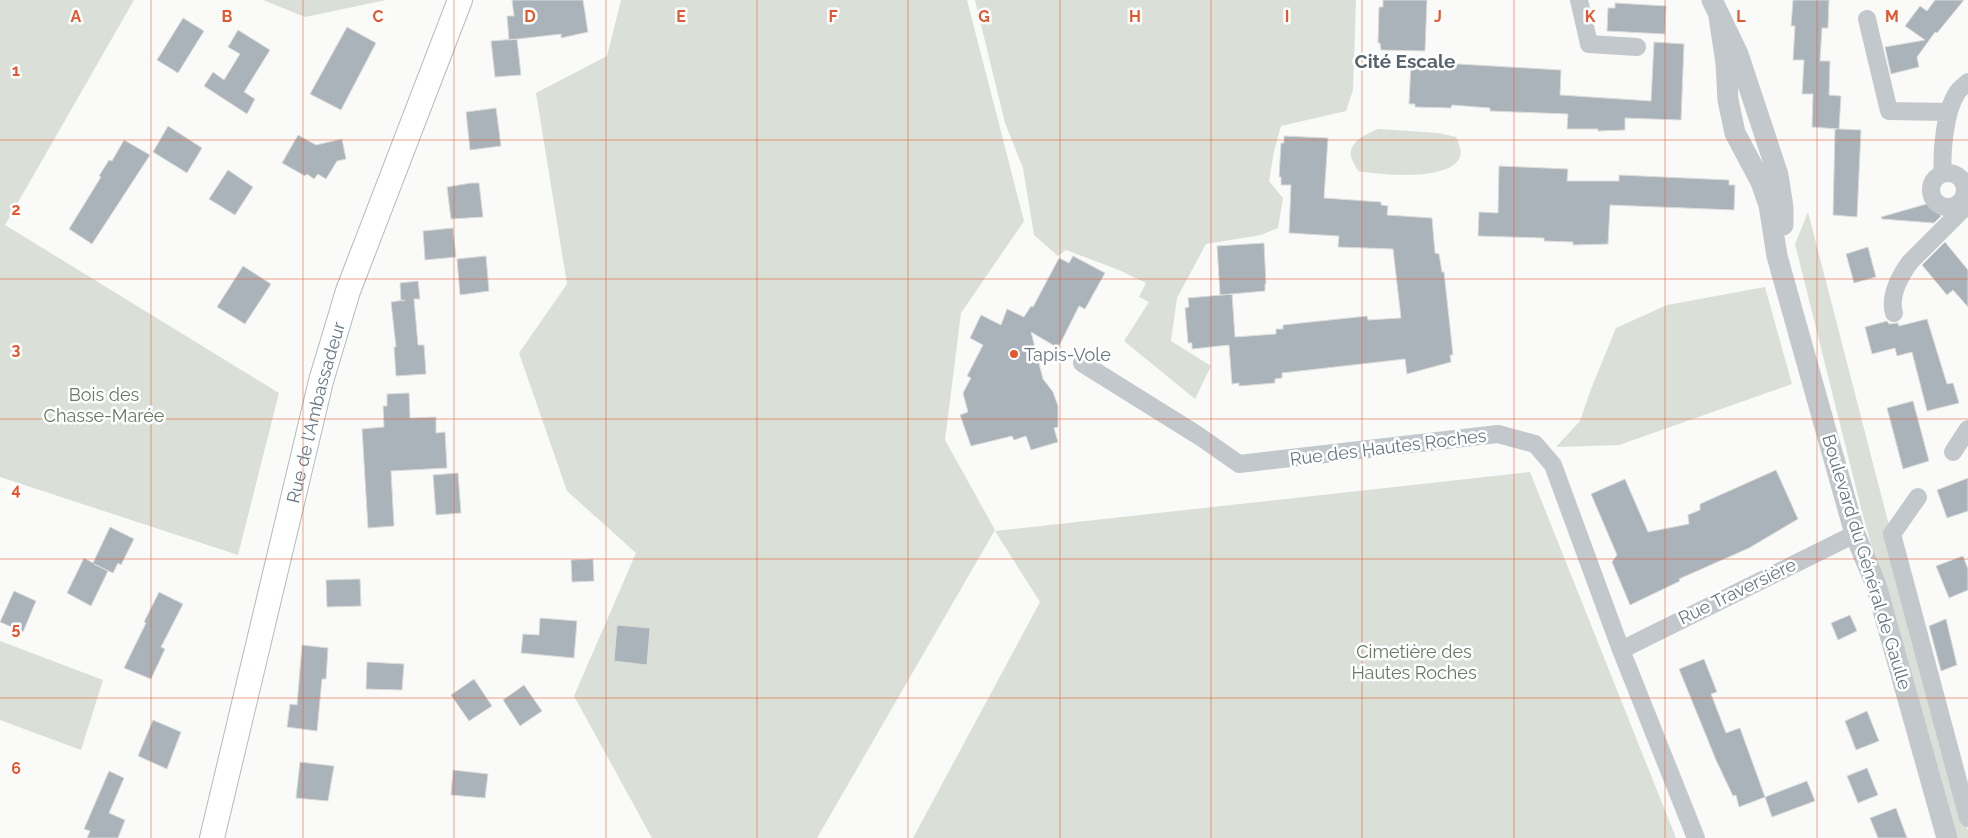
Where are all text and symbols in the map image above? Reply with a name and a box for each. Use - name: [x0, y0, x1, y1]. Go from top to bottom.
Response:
- text: A: [71, 7, 82, 26]
- text: B: [222, 7, 233, 26]
- text: C: [373, 7, 384, 26]
- text: D: [524, 7, 536, 26]
- text: E: [676, 7, 686, 26]
- text: F: [828, 7, 838, 26]
- text: G: [978, 7, 990, 26]
- text: H: [1129, 7, 1141, 26]
- text: I: [1285, 7, 1289, 26]
- text: J: [1434, 7, 1442, 26]
- text: K: [1585, 7, 1596, 26]
- text: L: [1736, 7, 1746, 26]
- text: M: [1885, 7, 1899, 26]
- district label: Cité Escale: [1355, 50, 1455, 72]
- text: 1: [12, 61, 20, 80]
- text: 2: [11, 200, 21, 219]
- street label: Rue de l'Ambassadeur: [282, 318, 349, 505]
- text: 3: [12, 340, 21, 359]
- place label: Tapis-Vole: [1024, 344, 1111, 365]
- marker: Tapis-Vole: [1008, 348, 1020, 360]
- park label: Bois des Chasse-Marée: [44, 384, 165, 426]
- street label: Rue des Hautes Roches: [1289, 424, 1488, 469]
- street label: Boulevard du Général de Gaulle: [1818, 432, 1916, 693]
- text: 4: [11, 480, 21, 499]
- street label: Rue Traversière: [1675, 553, 1800, 629]
- text: 5: [12, 619, 21, 638]
- park label: Cimetière des Hautes Roches: [1351, 641, 1477, 683]
- text: 6: [11, 759, 21, 778]

